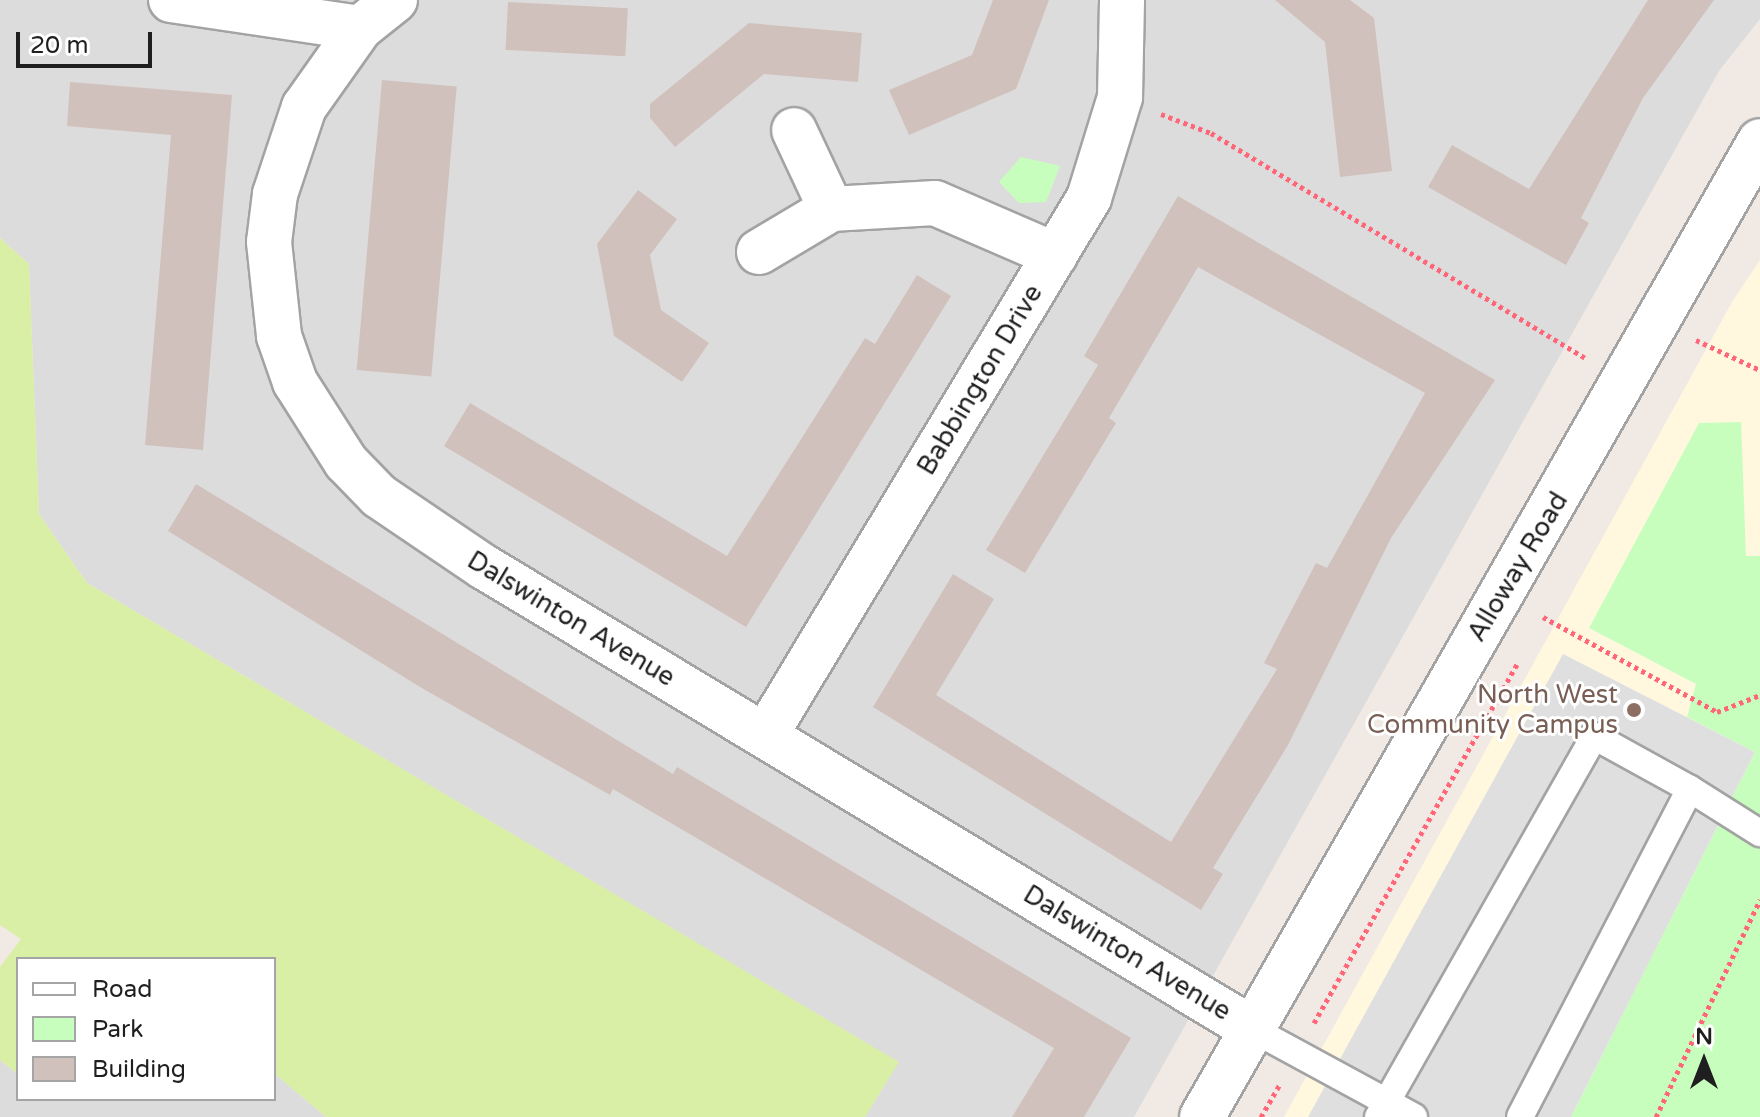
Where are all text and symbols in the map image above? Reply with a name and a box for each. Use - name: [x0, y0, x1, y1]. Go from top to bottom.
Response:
- scale bar: [20, 16, 156, 66]
- text: 20 m: [30, 31, 88, 60]
- street label: Babbington Drive: [911, 279, 1049, 481]
- street label: Alloway Road: [1461, 487, 1575, 647]
- street label: Dalswinton Avenue: [462, 545, 680, 693]
- place label: North West Community Campus: [1367, 679, 1618, 740]
- marker: North West Community Campus: [1625, 701, 1643, 719]
- street label: Dalswinton Avenue: [1018, 879, 1236, 1027]
- legend: [16, 957, 276, 1101]
- text: Road: [92, 975, 152, 1004]
- text: Park: [92, 1015, 143, 1044]
- north arrow: [1664, 1021, 1744, 1101]
- text: N: [1695, 1024, 1713, 1050]
- text: Building: [92, 1055, 186, 1084]

